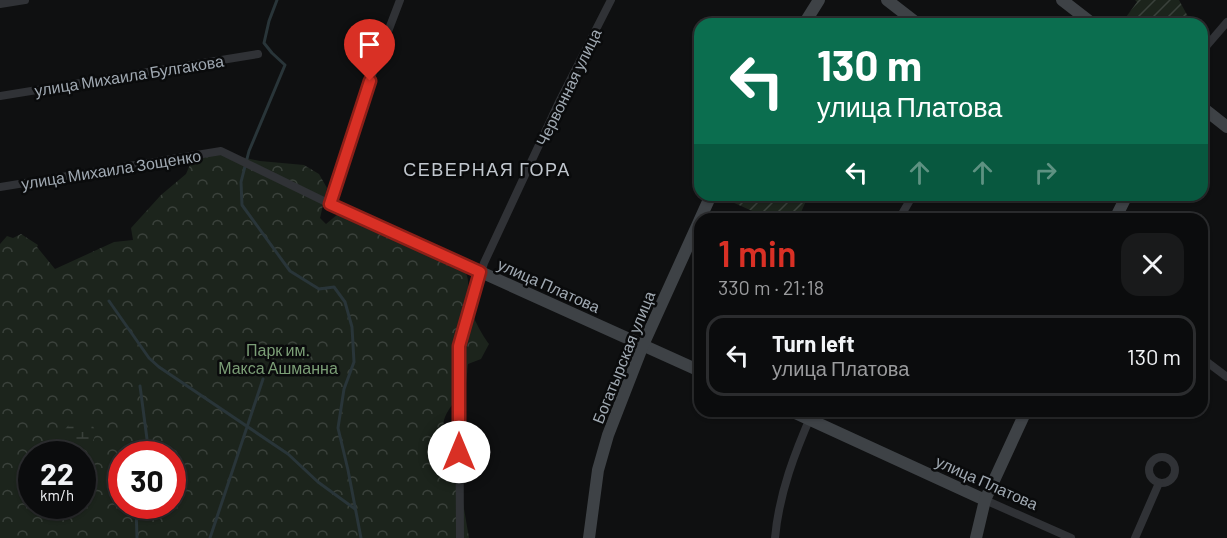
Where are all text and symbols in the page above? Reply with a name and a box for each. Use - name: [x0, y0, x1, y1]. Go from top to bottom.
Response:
- pin: [344, 19, 395, 81]
- street label: Червонная улица: [531, 25, 605, 149]
- icon: arrive: [353, 28, 386, 61]
- text: 130 m: [817, 39, 922, 89]
- icon: left: [718, 42, 796, 120]
- street label: улица Михаила Булгакова: [33, 51, 225, 99]
- text: улица Платова: [817, 90, 1002, 122]
- street label: улица Михаила Зощенко: [20, 145, 202, 193]
- icon: left: [840, 156, 873, 189]
- icon: ahead: [903, 156, 936, 189]
- icon: ahead: [966, 156, 999, 189]
- icon: right: [1029, 156, 1062, 189]
- district label: СЕВЕРНАЯ ГОРА: [403, 158, 571, 180]
- text: 1 min: [718, 231, 797, 274]
- button: close: [1121, 233, 1184, 296]
- street label: улица Платова: [495, 254, 603, 316]
- text: 330 m · 21:18: [718, 275, 824, 299]
- street label: Богатырская улица: [588, 288, 658, 426]
- text: Turn left: [772, 330, 855, 356]
- icon: left: [721, 339, 754, 372]
- park label: Парк им. Макса Ашманна: [218, 340, 338, 377]
- text: 130 m: [1127, 343, 1181, 369]
- text: улица Платова: [772, 356, 909, 380]
- position arrow: [427, 420, 491, 484]
- speed limit sign: 30: [108, 441, 186, 519]
- street label: улица Платова: [933, 451, 1041, 513]
- text: 22: [40, 455, 74, 491]
- text: km/h: [40, 486, 74, 504]

